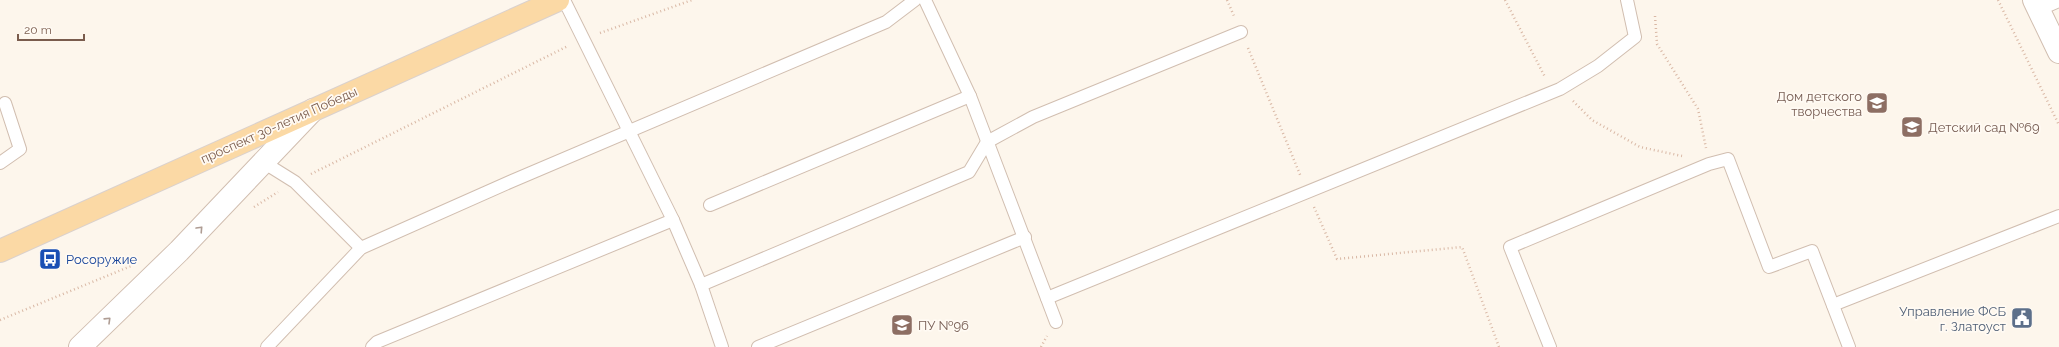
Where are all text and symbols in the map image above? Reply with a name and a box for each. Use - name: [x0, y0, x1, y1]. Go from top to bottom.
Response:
- scale bar: [18, 16, 84, 42]
- text: 20 m: [24, 23, 52, 37]
- street label: проспект 30-летия Победы: [198, 84, 360, 166]
- place label: Дом детского творчества: [1776, 89, 1862, 119]
- school or university icon: Дом детского творчества: [1864, 90, 1890, 116]
- school or university icon: Детский сад №69: [1899, 114, 1925, 140]
- place label: Детский сад №69: [1928, 120, 2040, 135]
- one-way arrow: [196, 226, 203, 234]
- bus stop icon: Росоружие: [37, 246, 63, 272]
- place label: Росоружие: [66, 252, 137, 267]
- place label: Управление ФСБ г. Златоуст: [1899, 304, 2007, 334]
- public building icon: Управление ФСБ г. Златоуст: [2009, 305, 2035, 331]
- school or university icon: ПУ №96: [889, 312, 915, 338]
- one-way arrow: [103, 317, 111, 325]
- place label: ПУ №96: [918, 318, 969, 333]

